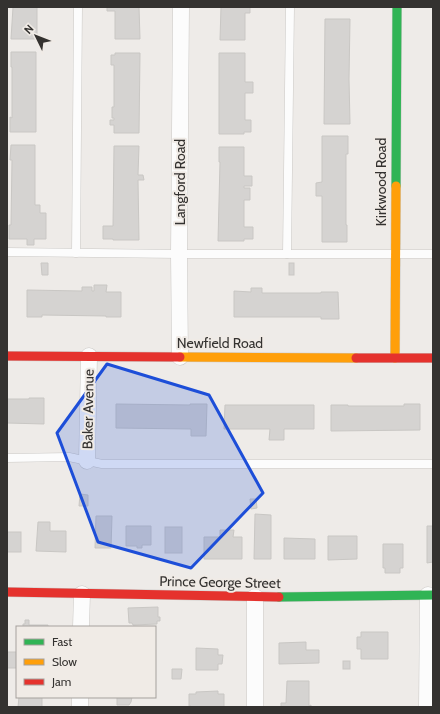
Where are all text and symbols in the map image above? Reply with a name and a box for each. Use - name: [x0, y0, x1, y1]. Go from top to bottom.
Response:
- north arrow: [16, 16, 56, 56]
- text: N: [21, 22, 36, 37]
- street label: Kirkwood Road: [372, 138, 390, 226]
- street label: Langford Road: [171, 139, 189, 225]
- street label: Newfield Road: [177, 334, 263, 352]
- street label: Baker Avenue: [78, 369, 98, 449]
- street label: Prince George Street: [159, 572, 281, 592]
- legend: [16, 626, 156, 698]
- text: Fast: [52, 634, 72, 649]
- text: Slow: [52, 654, 77, 669]
- text: Jam: [51, 674, 71, 689]

